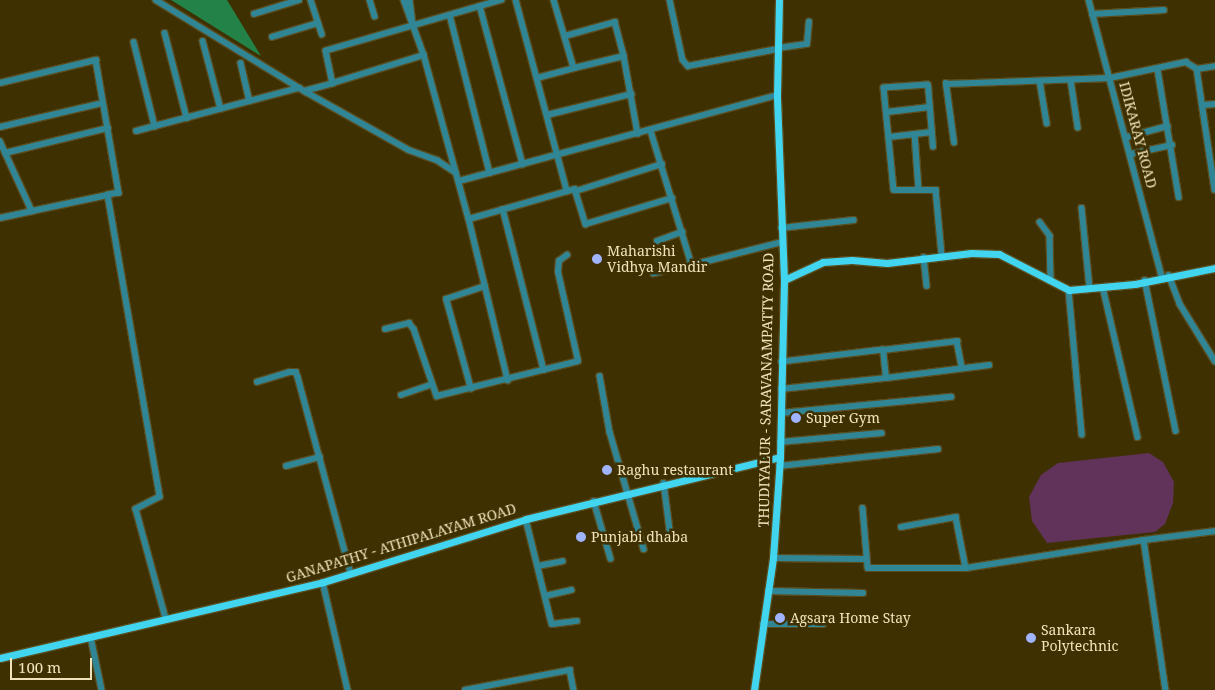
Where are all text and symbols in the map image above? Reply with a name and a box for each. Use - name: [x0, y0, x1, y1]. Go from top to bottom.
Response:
- street label: IDIKARAY ROAD: [1116, 80, 1160, 190]
- place label: Maharishi Vidhya Mandir: [607, 243, 707, 276]
- marker: Maharishi Vidhya Mandir: [591, 253, 603, 265]
- street label: THUDIYALUR - SARAVANAMPATTY ROAD: [755, 253, 777, 527]
- place label: Super Gym: [806, 410, 880, 426]
- marker: Super Gym: [790, 412, 802, 424]
- place label: Raghu restaurant: [617, 462, 733, 478]
- marker: Raghu restaurant: [601, 464, 613, 476]
- street label: GANAPATHY - ATHIPALAYAM ROAD: [284, 500, 518, 586]
- place label: Punjabi dhaba: [591, 529, 688, 545]
- marker: Punjabi dhaba: [575, 531, 587, 543]
- place label: Agsara Home Stay: [790, 610, 911, 626]
- marker: Agsara Home Stay: [774, 612, 786, 624]
- place label: Sankara Polytechnic: [1041, 622, 1118, 654]
- marker: Sankara Polytechnic: [1025, 632, 1037, 644]
- scale bar: [12, 648, 95, 680]
- text: 100 m: [18, 657, 61, 677]

